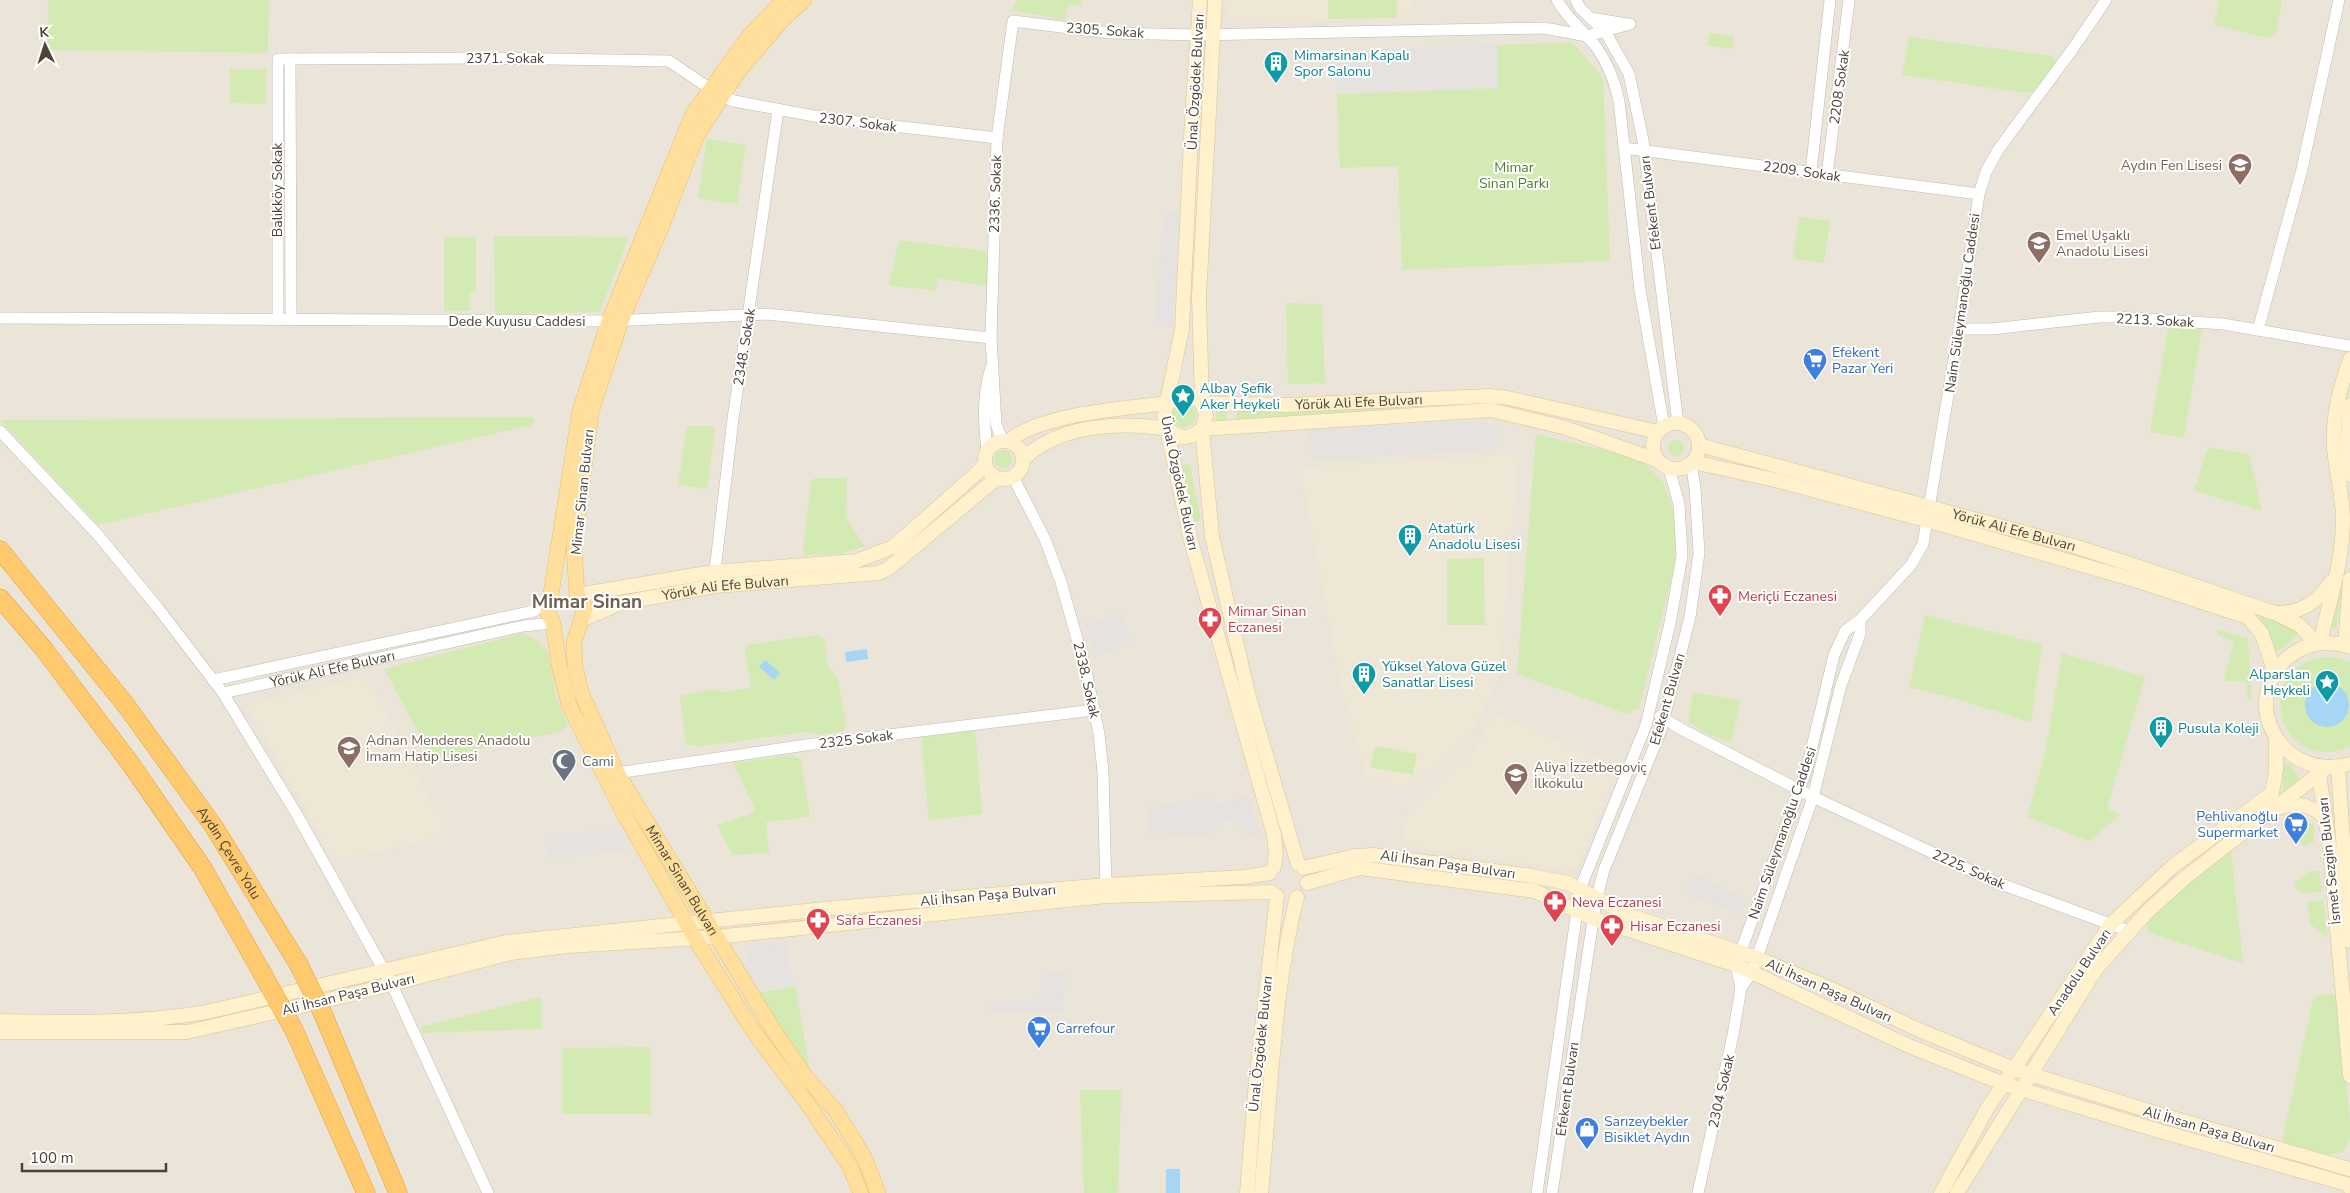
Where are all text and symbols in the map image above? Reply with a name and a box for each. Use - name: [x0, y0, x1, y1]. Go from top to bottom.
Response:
- street label: Ünal Özgödek Bulvarı: [1182, 13, 1209, 151]
- street label: 2305. Sokak: [1065, 18, 1146, 43]
- north arrow: [20, 20, 70, 70]
- text: K: [39, 23, 50, 42]
- place label: Mimarsinan Kapalı Spor Salonu: [1294, 46, 1410, 81]
- street label: 2208 Sokak: [1825, 48, 1854, 126]
- street label: 2371. Sokak: [466, 49, 545, 68]
- building icon: Mimarsinan Kapalı Spor Salonu: [1263, 50, 1289, 84]
- street label: 2307. Sokak: [818, 108, 899, 137]
- street label: Balıkköy Sokak: [268, 142, 287, 237]
- school or university icon: Aydın Fen Lisesi: [2227, 152, 2253, 186]
- street label: 2336. Sokak: [985, 154, 1006, 233]
- street label: Efekent Bulvarı: [1635, 155, 1666, 251]
- place label: Aydın Fen Lisesi: [2121, 156, 2222, 175]
- street label: 2209. Sokak: [1762, 157, 1843, 186]
- park label: Mimar Sinan Parkı: [1479, 158, 1549, 193]
- street label: Naim Süleymanoğlu Caddesi: [1940, 212, 1984, 394]
- place label: Emel Uşaklı Anadolu Lisesi: [2056, 226, 2148, 261]
- school or university icon: Emel Uşaklı Anadolu Lisesi: [2026, 230, 2052, 264]
- street label: 2348. Sokak: [729, 306, 760, 387]
- street label: 2213. Sokak: [2115, 309, 2195, 332]
- street label: Dede Kuyusu Caddesi: [448, 312, 586, 331]
- place label: Efekent Pazar Yeri: [1832, 343, 1893, 378]
- supermarket icon: Efekent Pazar Yeri: [1802, 347, 1828, 381]
- place label: Albay Şefik Aker Heykeli: [1200, 379, 1280, 414]
- place icon: Albay Şefik Aker Heykeli: [1170, 383, 1196, 417]
- street label: Yörük Ali Efe Bulvarı: [1294, 390, 1423, 415]
- street label: Ünal Özgödek Bulvarı: [1156, 414, 1203, 552]
- street label: Mimar Sinan Bulvarı: [566, 428, 599, 556]
- street label: Yörük Ali Efe Bulvarı: [1949, 504, 2078, 556]
- place label: Atatürk Anadolu Lisesi: [1428, 519, 1520, 554]
- building icon: Atatürk Anadolu Lisesi: [1397, 523, 1423, 557]
- street label: Yörük Ali Efe Bulvarı: [660, 571, 789, 606]
- pharmacy icon: Meriçli Eczanesi: [1707, 583, 1733, 617]
- place label: Meriçli Eczanesi: [1738, 587, 1837, 606]
- district label: Mimar Sinan: [532, 589, 642, 615]
- place label: Mimar Sinan Eczanesi: [1228, 602, 1306, 637]
- pharmacy icon: Mimar Sinan Eczanesi: [1197, 606, 1223, 640]
- street label: 2338. Sokak: [1068, 640, 1105, 721]
- street label: Yörük Ali Efe Bulvarı: [267, 646, 397, 692]
- street label: Efekent Bulvarı: [1645, 651, 1690, 747]
- place label: Yüksel Yalova Güzel Sanatlar Lisesi: [1381, 657, 1507, 692]
- building icon: Yüksel Yalova Güzel Sanatlar Lisesi: [1351, 661, 1377, 695]
- place label: Alparslan Heykeli: [2249, 665, 2310, 700]
- place icon: Alparslan Heykeli: [2314, 669, 2340, 703]
- building icon: Pusula Koleji: [2148, 715, 2174, 749]
- place label: Pusula Koleji: [2178, 719, 2259, 738]
- street label: 2325 Sokak: [818, 725, 895, 753]
- place label: Adnan Menderes Anadolu İmam Hatip Lisesi: [366, 731, 530, 766]
- school or university icon: Adnan Menderes Anadolu İmam Hatip Lisesi: [336, 735, 362, 769]
- street label: Naim Süleymanoğlu Caddesi: [1744, 744, 1821, 922]
- mosque icon: Cami: [551, 748, 577, 782]
- place label: Cami: [582, 752, 614, 771]
- place label: Aliya İzzetbegoviç İlkokulu: [1534, 758, 1647, 793]
- school or university icon: Aliya İzzetbegoviç İlkokulu: [1503, 762, 1529, 796]
- street label: İsmet Sezgin Bulvarı: [2313, 796, 2346, 925]
- street label: Aydın Çevre Yolu: [192, 803, 265, 903]
- place label: Pehlivanoğlu Supermarket: [2196, 807, 2278, 842]
- supermarket icon: Pehlivanoğlu Supermarket: [2283, 811, 2309, 845]
- street label: Mimar Sinan Bulvarı: [641, 822, 723, 939]
- street label: 2225. Sokak: [1929, 845, 2009, 894]
- street label: Ali İhsan Paşa Bulvarı: [1379, 846, 1517, 883]
- street label: Ali İhsan Paşa Bulvarı: [919, 880, 1057, 911]
- pharmacy icon: Neva Eczanesi: [1542, 889, 1568, 923]
- place label: Neva Eczanesi: [1572, 893, 1662, 912]
- pharmacy icon: Safa Eczanesi: [805, 907, 831, 941]
- place label: Safa Eczanesi: [836, 911, 921, 930]
- pharmacy icon: Hisar Eczanesi: [1599, 913, 1625, 947]
- place label: Hisar Eczanesi: [1630, 917, 1720, 936]
- street label: Anadolu Bulvarı: [2043, 925, 2116, 1020]
- street label: Ali İhsan Paşa Bulvarı: [1763, 954, 1895, 1027]
- street label: Ali İhsan Paşa Bulvarı: [280, 969, 416, 1020]
- street label: Ünal Özgödek Bulvarı: [1244, 975, 1277, 1113]
- supermarket icon: Carrefour: [1026, 1015, 1052, 1049]
- place label: Carrefour: [1056, 1019, 1115, 1038]
- street label: Efekent Bulvarı: [1551, 1041, 1583, 1137]
- street label: 2304 Sokak: [1704, 1051, 1739, 1130]
- street label: Ali İhsan Paşa Bulvarı: [2141, 1102, 2277, 1157]
- place label: Sarızeybekler Bisiklet Aydın: [1604, 1112, 1690, 1147]
- shop icon: Sarızeybekler Bisiklet Aydın: [1574, 1116, 1600, 1150]
- scale bar: [22, 1140, 166, 1172]
- text: 100 m: [30, 1148, 74, 1168]

